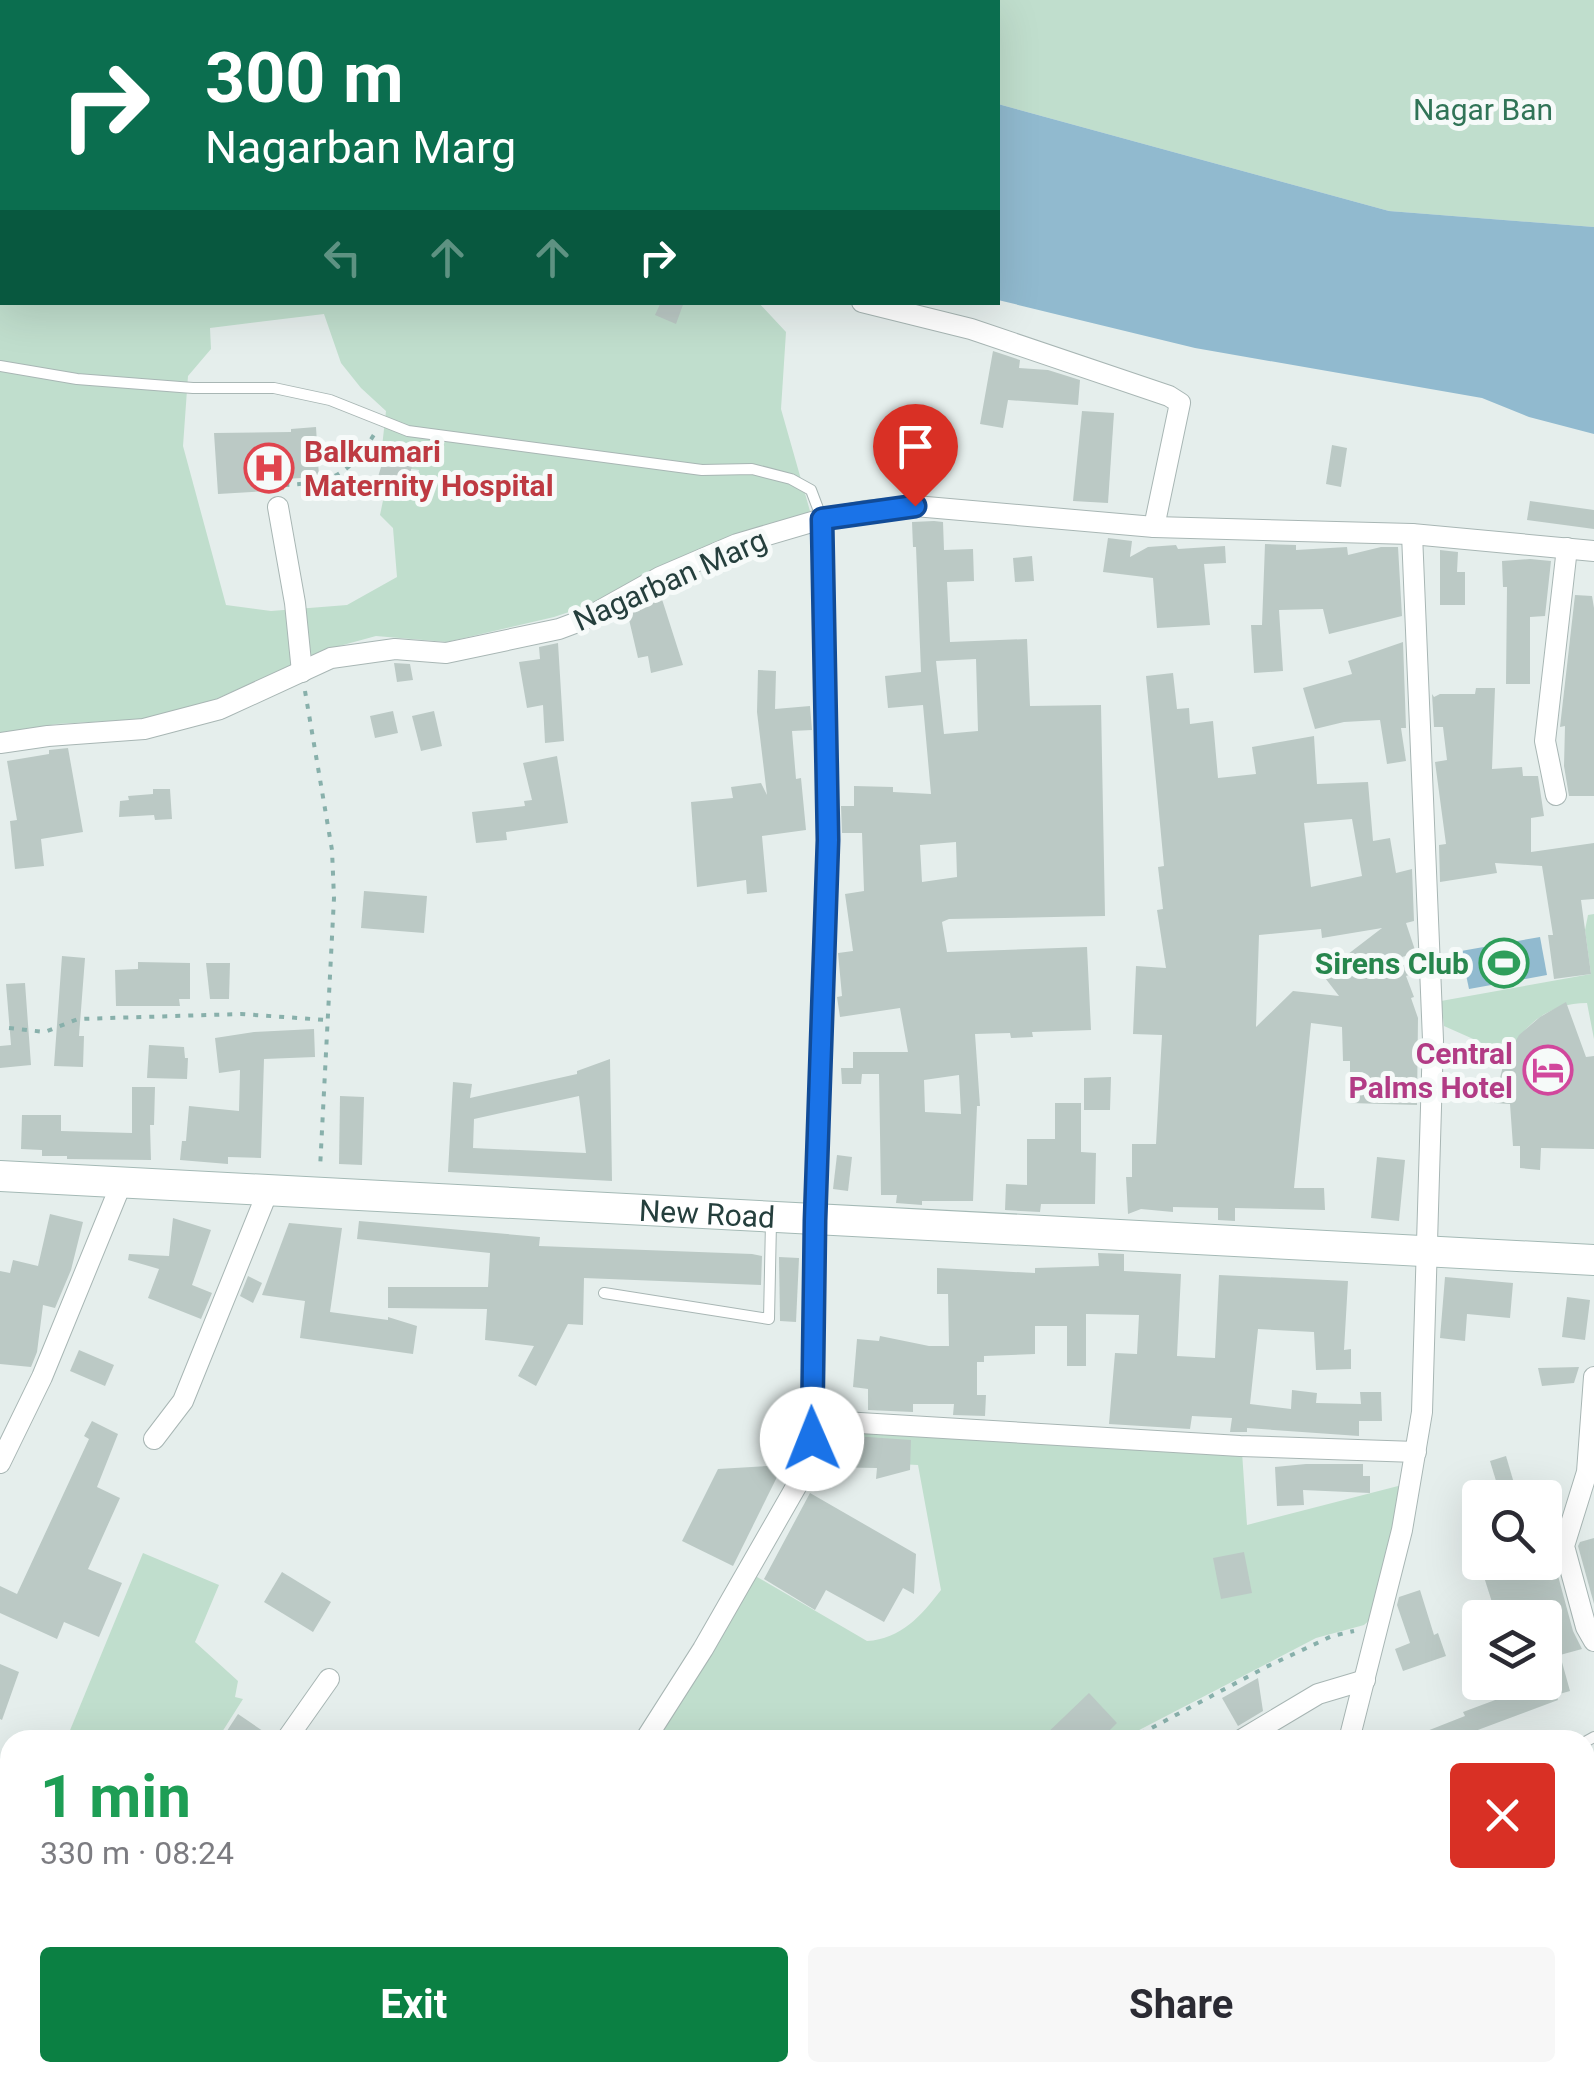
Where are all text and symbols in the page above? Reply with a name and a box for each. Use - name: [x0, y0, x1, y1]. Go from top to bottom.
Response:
- text: 300 m: [205, 37, 404, 119]
- icon: right: [40, 40, 170, 170]
- park label: Nagar Ban: [1413, 92, 1553, 127]
- text: Nagarban Marg: [205, 121, 516, 174]
- icon: left: [315, 230, 370, 285]
- icon: ahead: [420, 230, 475, 285]
- icon: ahead: [525, 230, 580, 285]
- icon: right: [630, 230, 685, 285]
- pin: [873, 404, 958, 507]
- icon: arrive: [888, 419, 943, 474]
- place label: Balkumari Maternity Hospital: [304, 434, 554, 503]
- hospital icon: Balkumari Maternity Hospital: [243, 442, 295, 494]
- street label: Nagarban Marg: [568, 522, 772, 638]
- sports icon: Sirens Club: [1478, 937, 1530, 989]
- place label: Sirens Club: [1315, 946, 1469, 981]
- place label: Central Palms Hotel: [1349, 1036, 1513, 1105]
- hotel icon: Central Palms Hotel: [1522, 1044, 1574, 1096]
- street label: New Road: [638, 1192, 776, 1234]
- position arrow: [760, 1387, 864, 1491]
- map controls: [1462, 1480, 1562, 1700]
- button: search: [1462, 1480, 1562, 1580]
- button: layers: [1462, 1600, 1562, 1700]
- text: 1 min: [40, 1761, 191, 1832]
- button: close: [1450, 1763, 1555, 1868]
- text: 330 m · 08:24: [40, 1834, 234, 1872]
- button: Exit: [40, 1947, 788, 2062]
- button: Share: [808, 1947, 1555, 2062]

